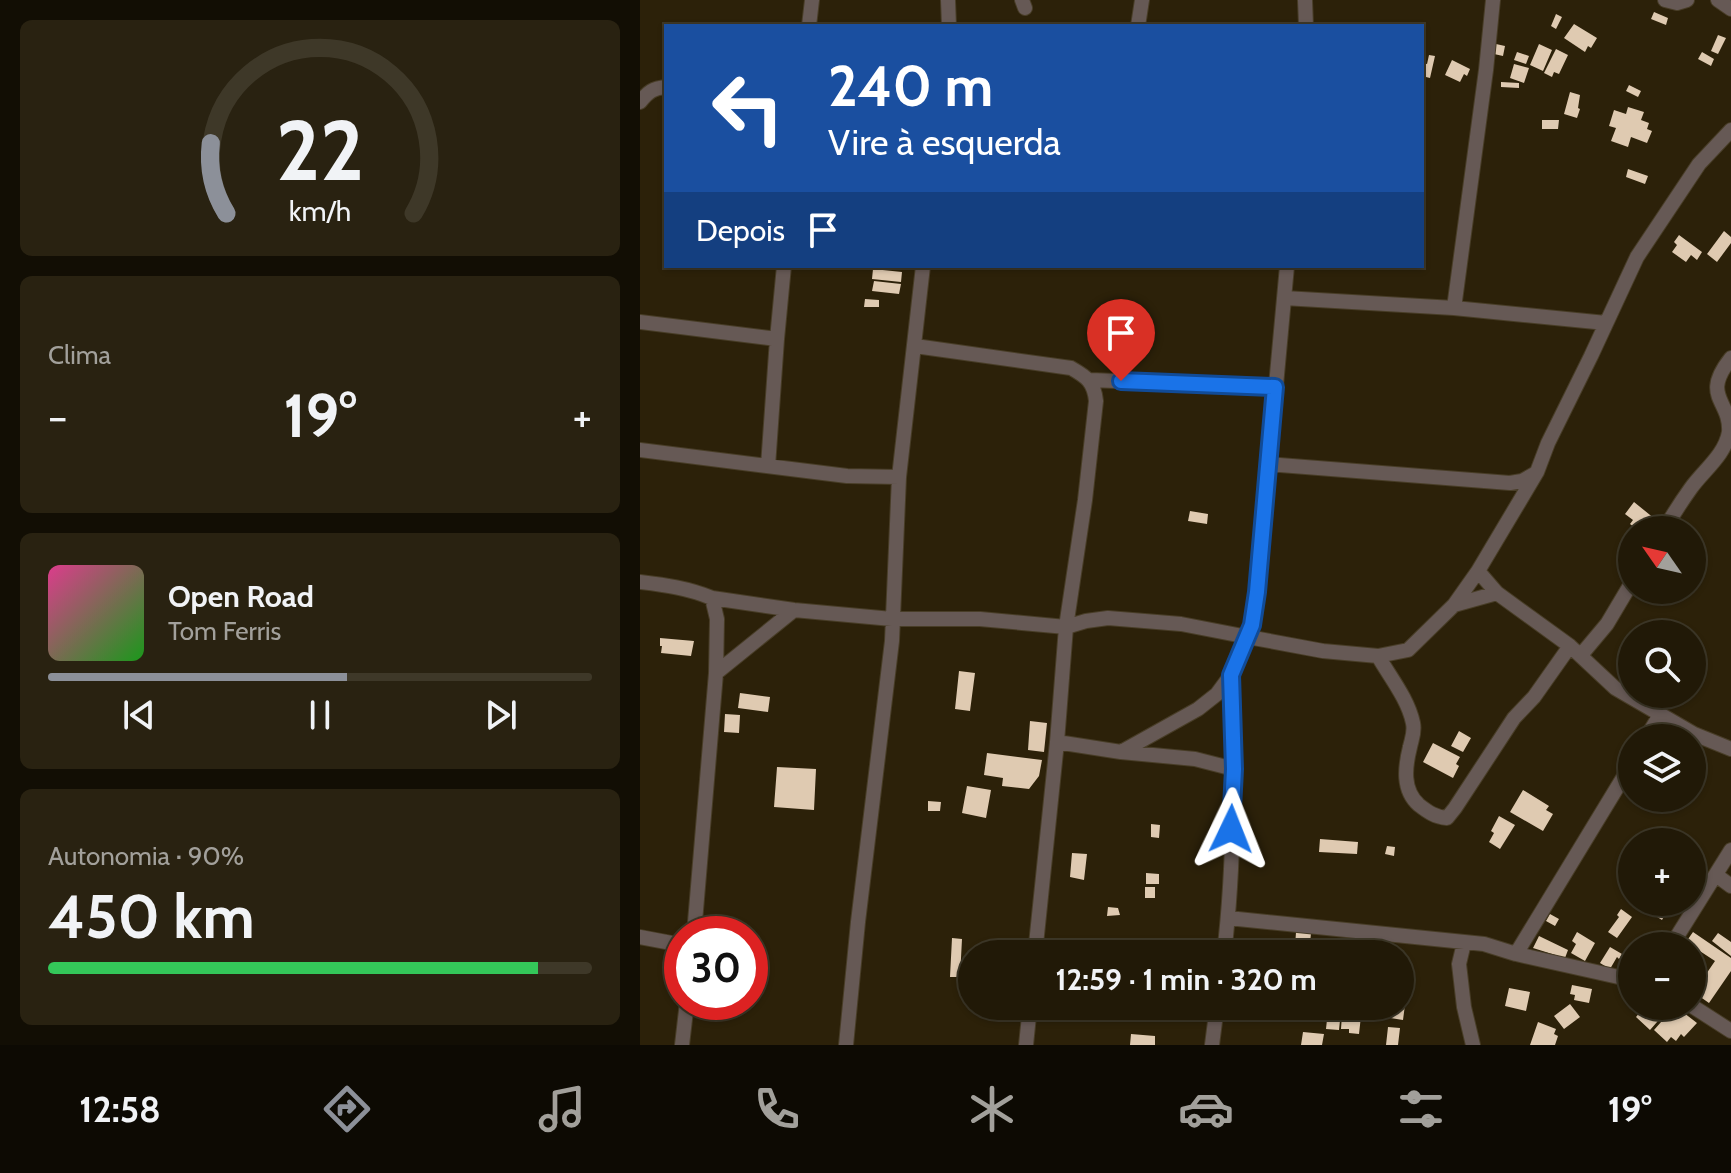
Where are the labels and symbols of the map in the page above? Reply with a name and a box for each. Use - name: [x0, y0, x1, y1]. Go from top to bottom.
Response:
- pin: [1087, 299, 1155, 381]
- north arrow: [1618, 516, 1706, 604]
- position arrow: [1189, 787, 1273, 871]
- speed limit sign: 30: [664, 916, 768, 1020]

